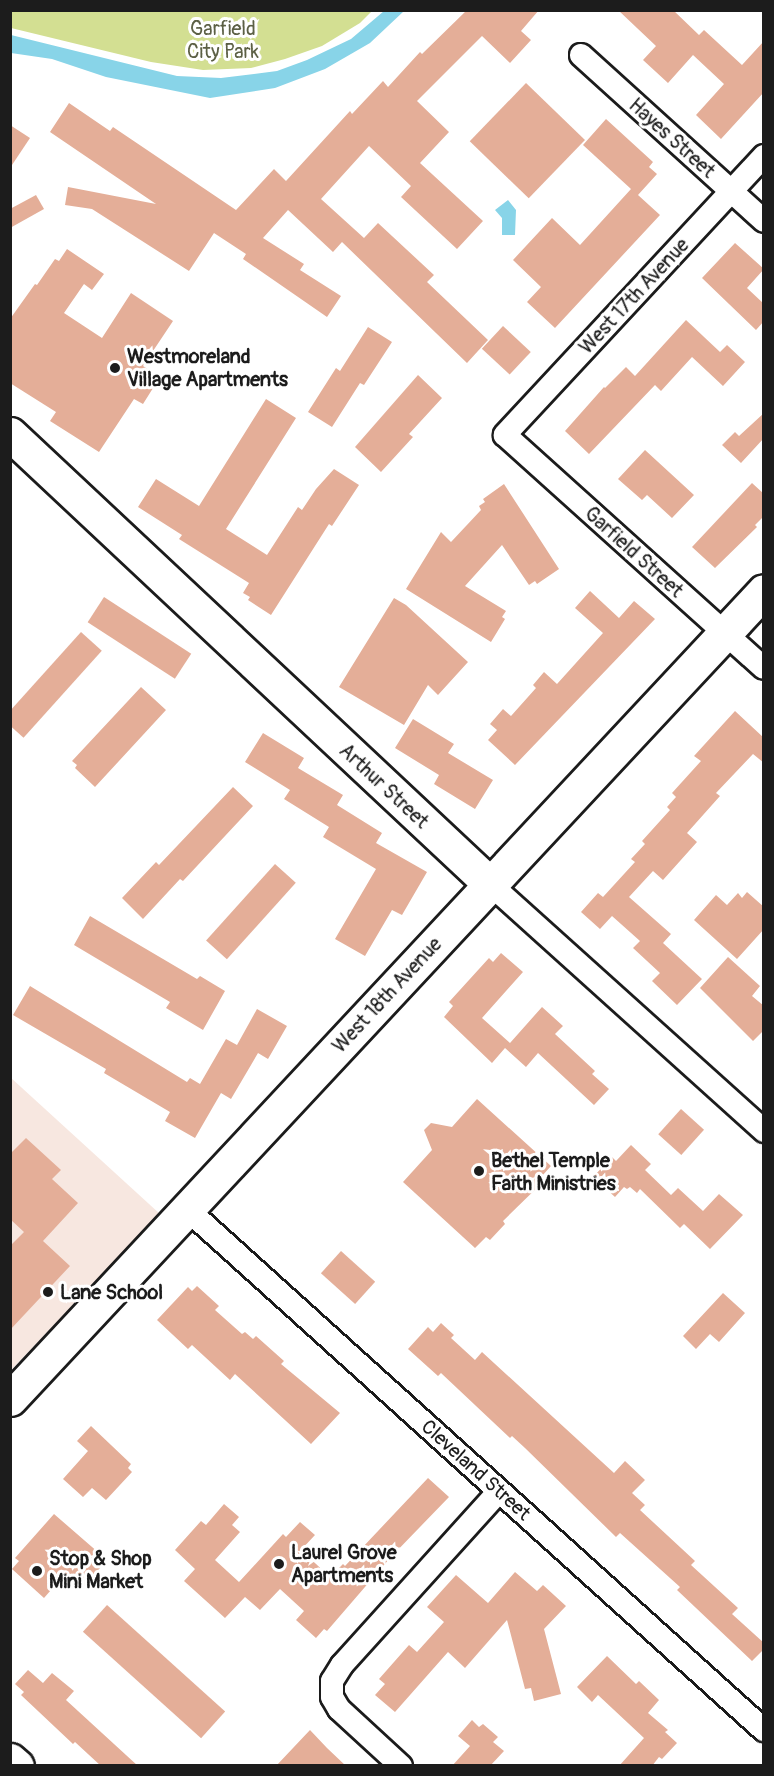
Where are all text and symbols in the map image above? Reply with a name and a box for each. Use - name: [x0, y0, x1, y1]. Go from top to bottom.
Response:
- park label: Garfield City Park: [187, 16, 259, 63]
- street label: Hayes Street: [624, 93, 720, 183]
- street label: West 17th Avenue: [574, 233, 694, 359]
- place label: Westmoreland Village Apartments: [127, 344, 288, 391]
- marker: Westmoreland Village Apartments: [108, 361, 122, 375]
- street label: Garfield Street: [580, 501, 688, 603]
- street label: Arthur Street: [334, 739, 434, 833]
- street label: West 18th Avenue: [327, 932, 447, 1058]
- place label: Bethel Temple Faith Ministries: [491, 1148, 616, 1195]
- marker: Bethel Temple Faith Ministries: [472, 1164, 486, 1178]
- place label: Lane School: [60, 1280, 163, 1304]
- marker: Lane School: [41, 1285, 55, 1299]
- street label: Cleveland Street: [416, 1415, 536, 1525]
- place label: Laurel Grove Apartments: [291, 1540, 397, 1587]
- place label: Stop & Shop Mini Market: [49, 1547, 152, 1594]
- marker: Laurel Grove Apartments: [272, 1557, 286, 1571]
- marker: Stop & Shop Mini Market: [30, 1564, 44, 1578]

